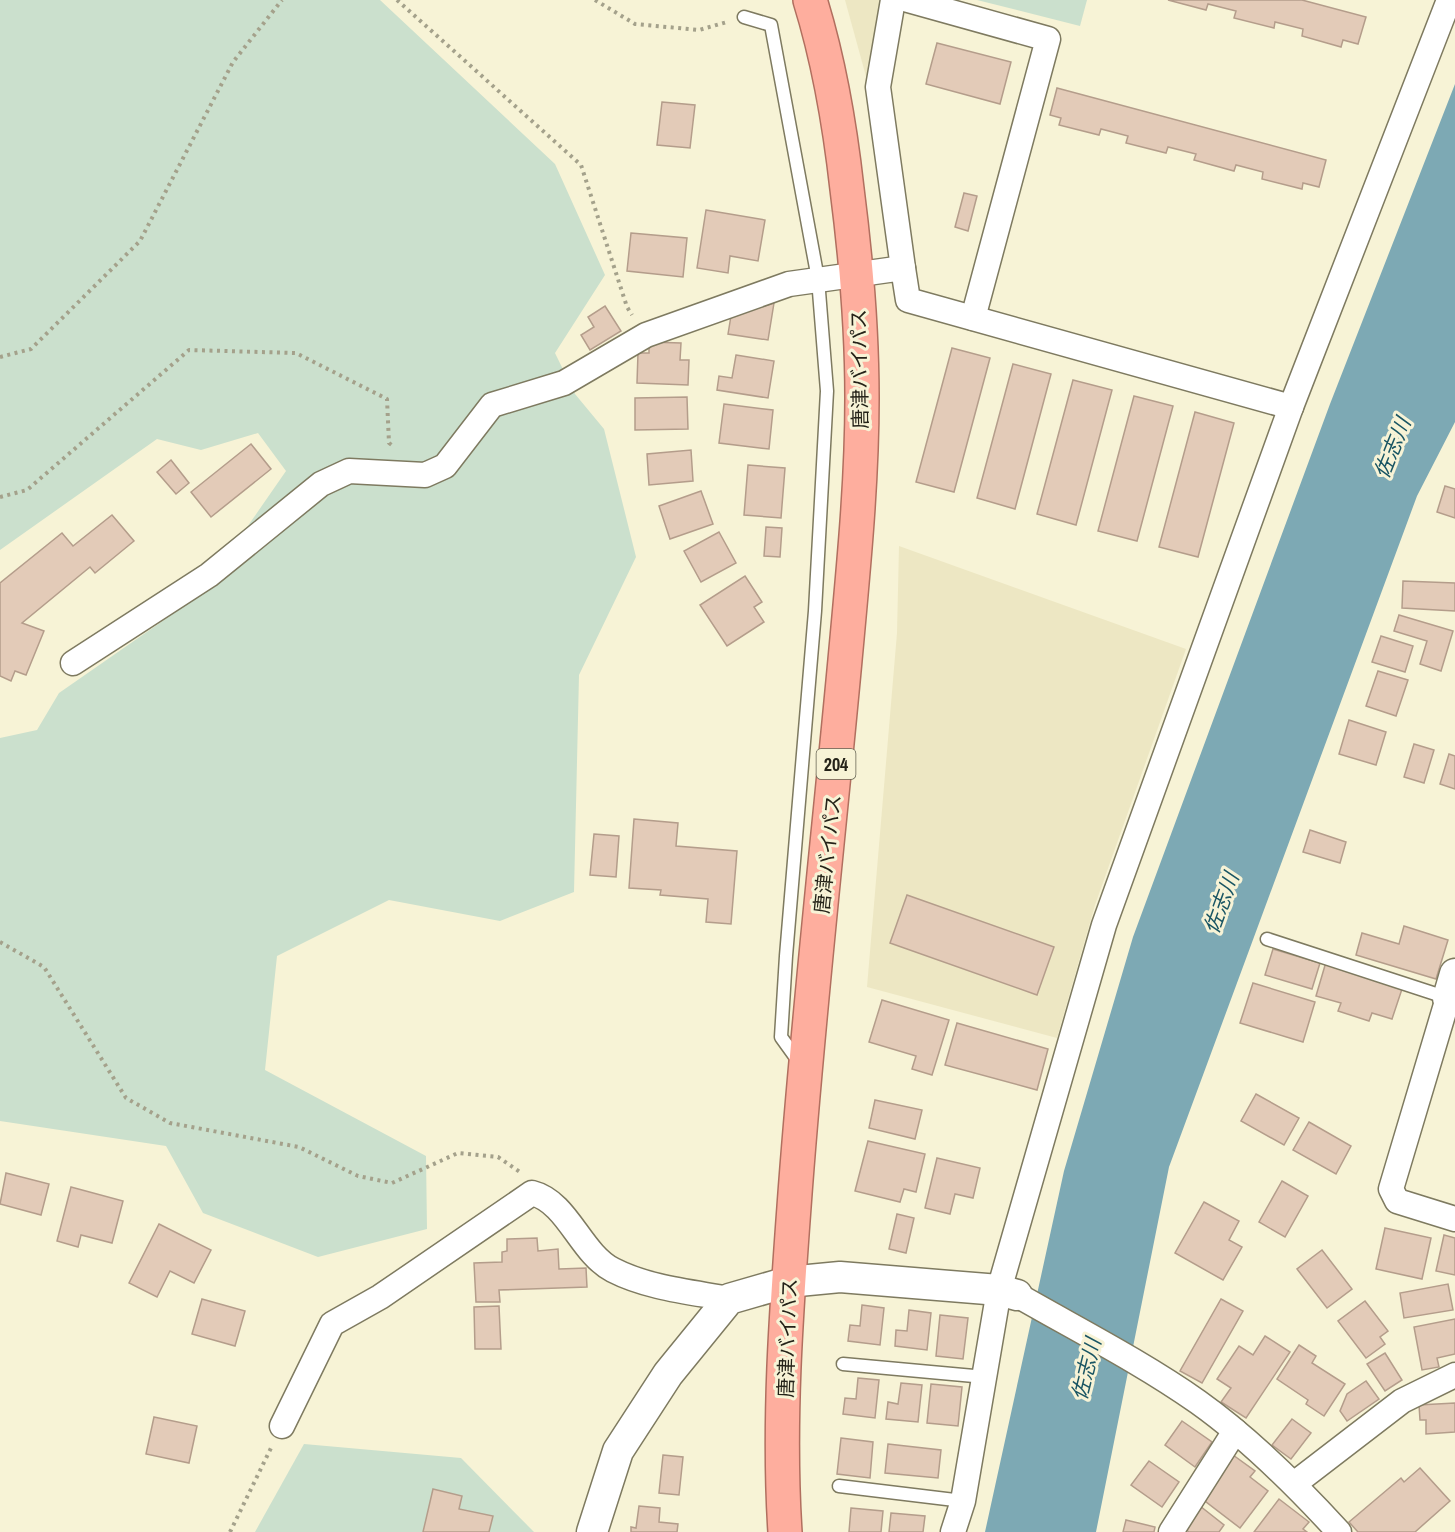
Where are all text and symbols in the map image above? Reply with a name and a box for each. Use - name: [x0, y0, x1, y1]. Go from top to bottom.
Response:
- street label: 唐津バイパス: [844, 309, 874, 429]
- water label: 佐志川: [1367, 412, 1418, 483]
- road number: 204: [816, 749, 856, 779]
- street label: 唐津バイパス: [807, 793, 847, 915]
- water label: 佐志川: [1197, 867, 1246, 938]
- street label: 唐津バイパス: [771, 1278, 803, 1398]
- water label: 佐志川: [1064, 1333, 1108, 1403]

